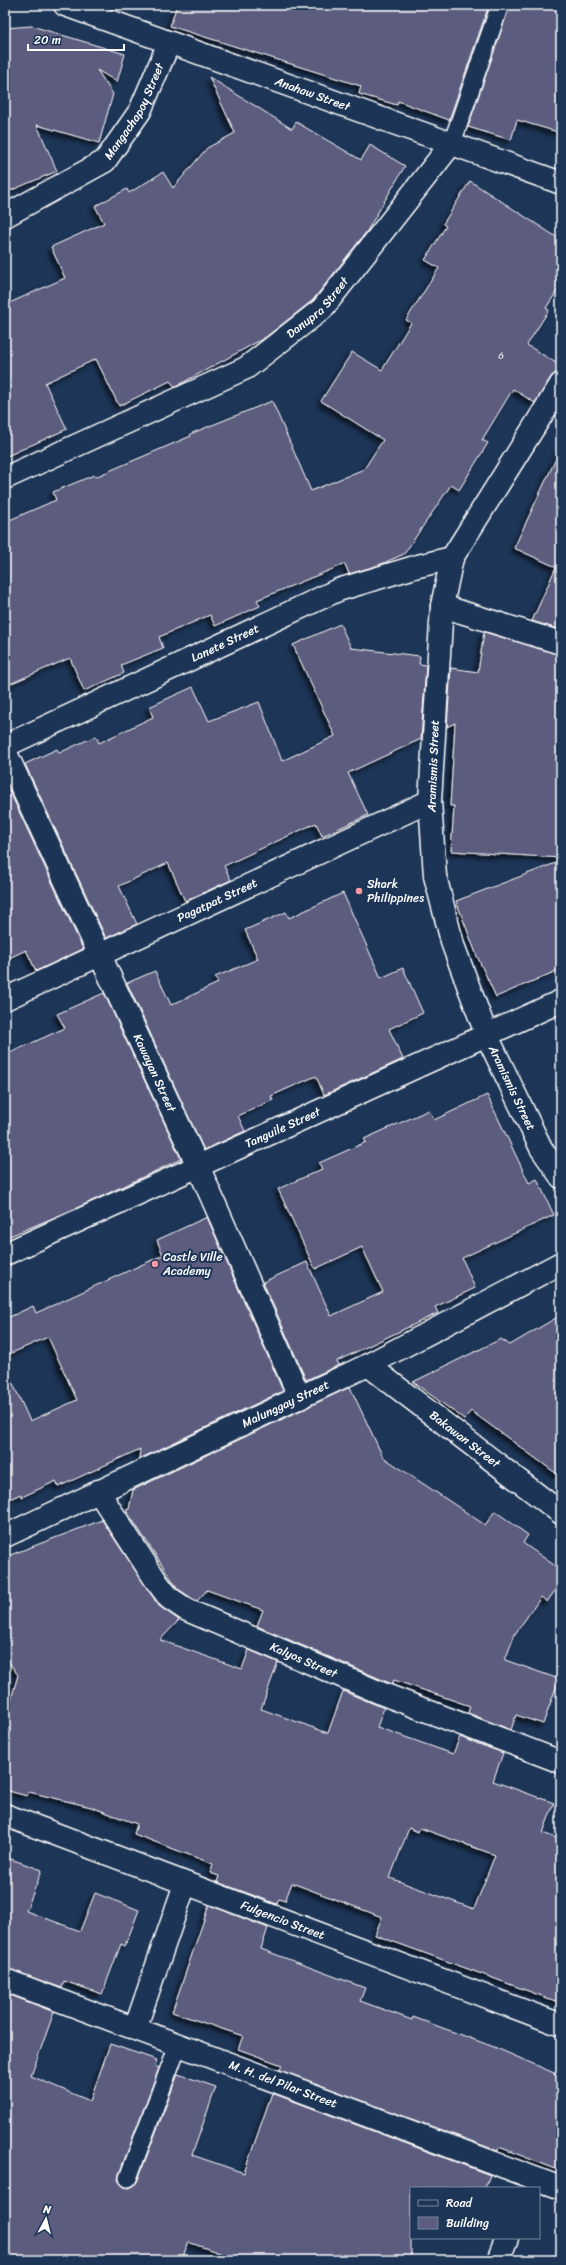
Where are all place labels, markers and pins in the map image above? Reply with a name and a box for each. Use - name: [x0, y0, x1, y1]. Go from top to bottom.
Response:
- place label: Shark Philippines: [367, 873, 424, 909]
- marker: Shark Philippines: [354, 886, 364, 896]
- place label: Castle Ville Academy: [162, 1246, 223, 1282]
- marker: Castle Ville Academy: [150, 1259, 160, 1269]

